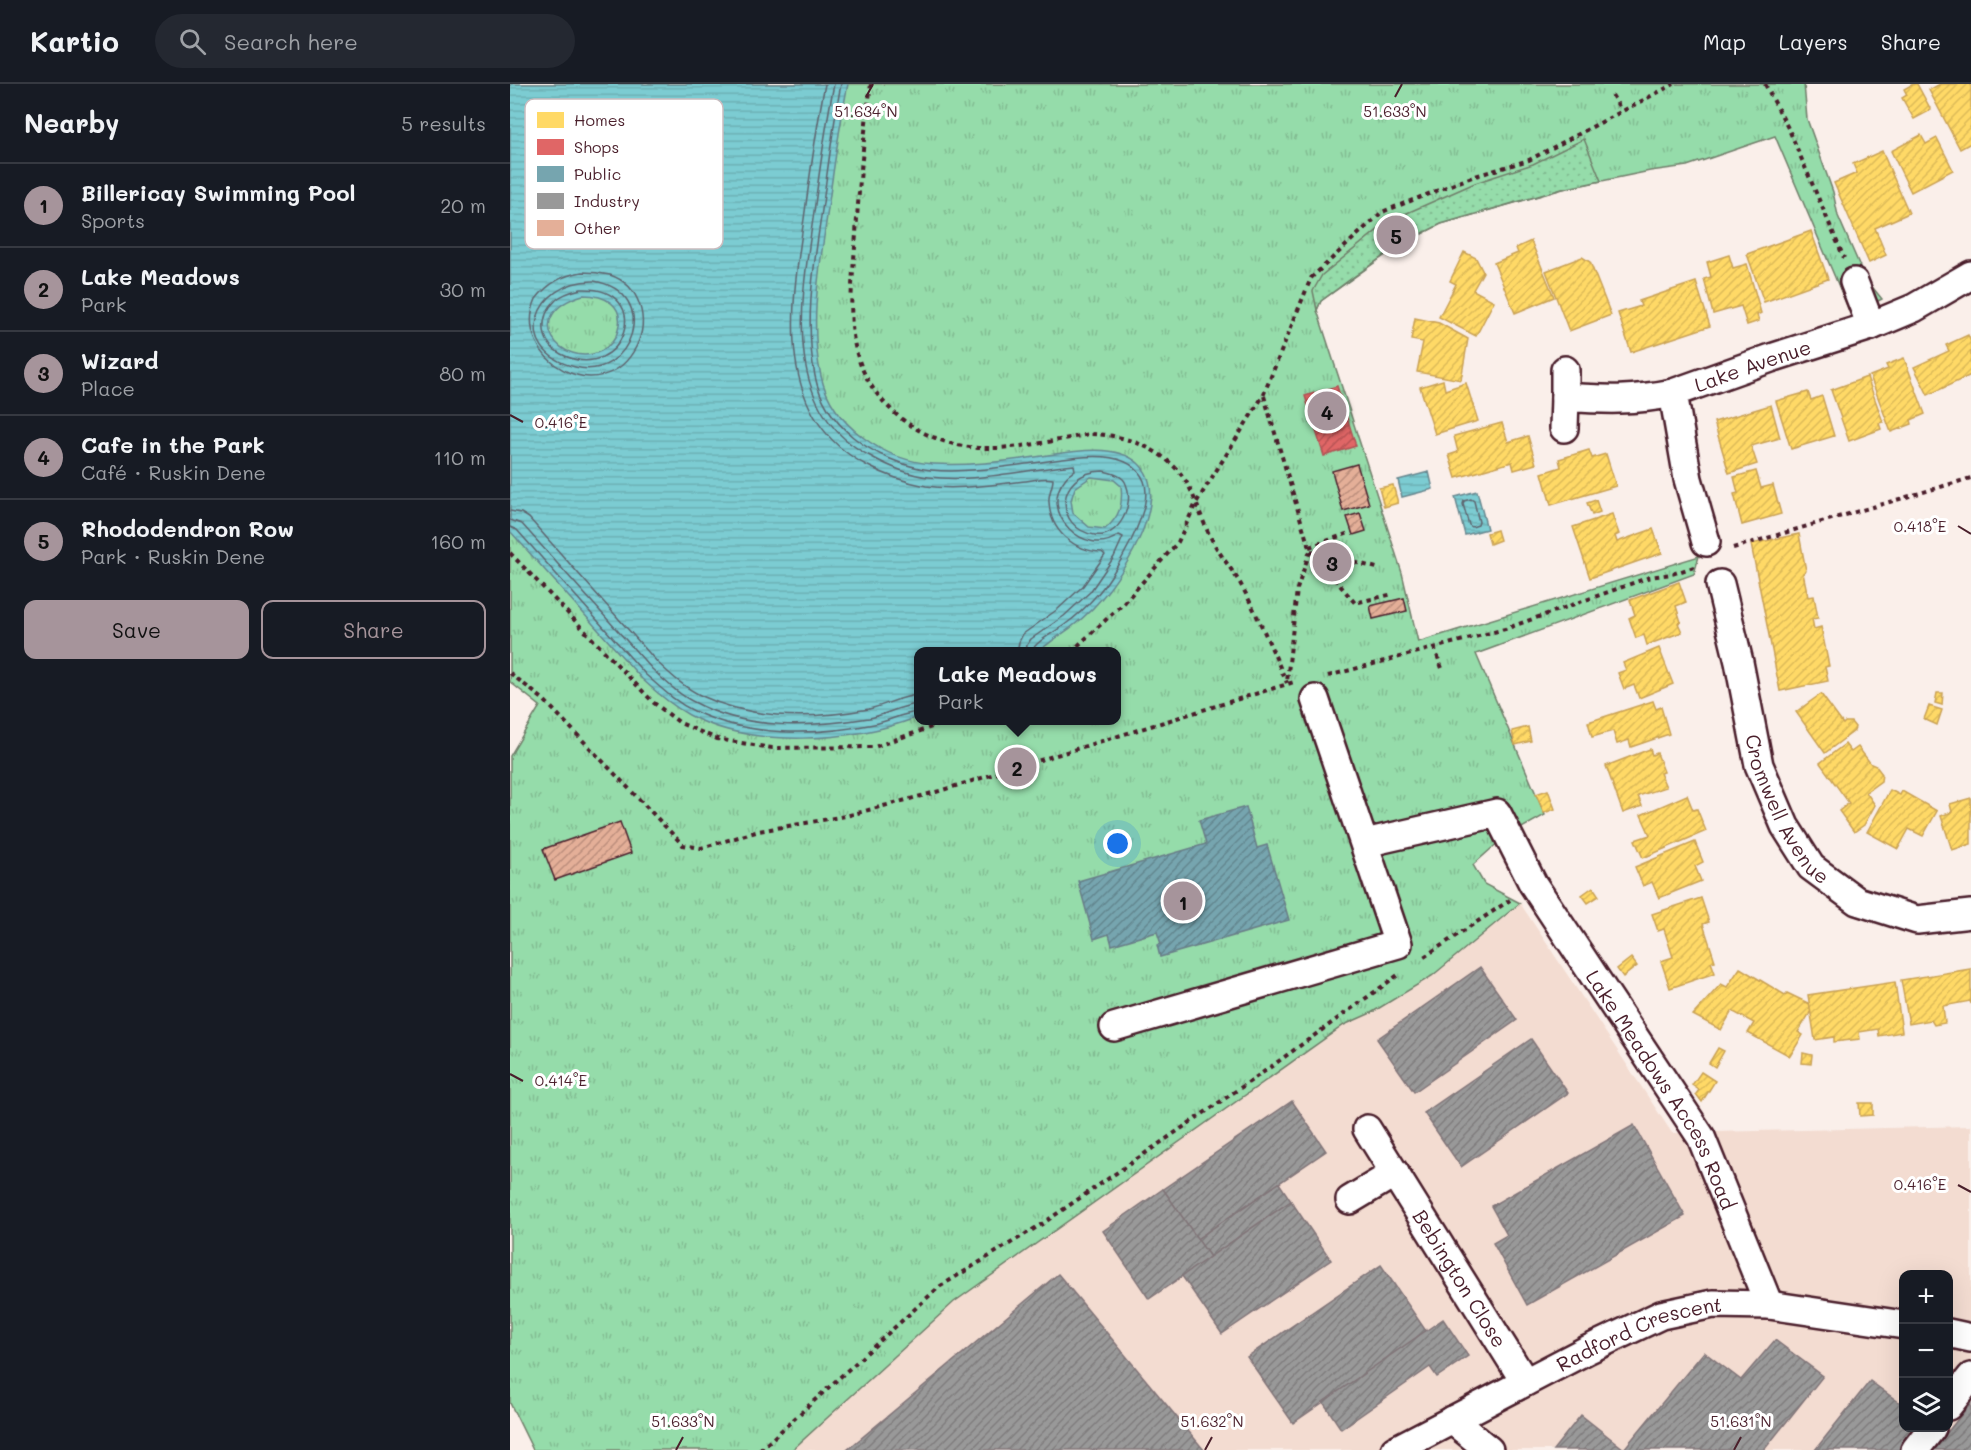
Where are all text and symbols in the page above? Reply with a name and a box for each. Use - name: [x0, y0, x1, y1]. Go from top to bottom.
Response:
- search box: [155, 14, 575, 68]
- text: Kartio: [30, 23, 119, 59]
- icon: search: [176, 25, 209, 58]
- text: Search here: [224, 27, 358, 56]
- text: Map: [1703, 28, 1746, 55]
- text: Layers: [1779, 28, 1848, 55]
- text: Share: [1881, 28, 1941, 55]
- legend: [525, 99, 723, 249]
- text: 51.634°N: [834, 101, 898, 121]
- text: 51.633°N: [1363, 101, 1427, 121]
- text: Nearby: [24, 106, 119, 140]
- text: Homes: [574, 109, 625, 130]
- text: 5 results: [401, 110, 486, 136]
- text: Shops: [574, 136, 619, 157]
- text: Public: [574, 163, 621, 184]
- text: Billericay Swimming Pool: [81, 178, 356, 207]
- text: Industry: [574, 190, 640, 211]
- text: 1: [39, 192, 48, 218]
- text: 20 m: [440, 192, 486, 218]
- text: Sports: [81, 207, 145, 233]
- pin: 5: [1376, 212, 1416, 258]
- text: Other: [574, 217, 621, 238]
- text: Lake Meadows: [81, 262, 240, 291]
- text: 2: [38, 276, 49, 302]
- text: 30 m: [440, 276, 486, 302]
- text: Park: [81, 291, 126, 317]
- street label: Lake Avenue: [1691, 333, 1814, 397]
- text: Wizard: [81, 346, 159, 375]
- text: 3: [38, 360, 50, 386]
- text: 80 m: [439, 360, 486, 386]
- text: Place: [81, 375, 135, 401]
- pin: 4: [1308, 388, 1346, 434]
- text: 0.416°E: [535, 412, 588, 432]
- text: Cafe in the Park: [81, 430, 265, 459]
- text: 4: [37, 444, 50, 470]
- text: 110 m: [433, 444, 486, 470]
- text: Café · Ruskin Dene: [81, 459, 266, 485]
- text: Rhododendron Row: [81, 514, 294, 543]
- text: 0.418°E: [1894, 516, 1947, 536]
- text: 5: [38, 528, 49, 554]
- text: 160 m: [430, 528, 486, 554]
- pin: 3: [1312, 540, 1352, 584]
- text: Park · Ruskin Dene: [81, 543, 265, 569]
- button: Save: [24, 600, 249, 659]
- button: Share: [261, 600, 486, 659]
- popup: [914, 647, 1121, 725]
- text: Lake Meadows: [938, 659, 1097, 688]
- text: Park: [938, 688, 983, 714]
- street label: Cromwell Avenue: [1740, 732, 1835, 889]
- pin: 2: [998, 744, 1036, 790]
- your location: [1103, 829, 1132, 858]
- pin: 1: [1164, 878, 1202, 924]
- street label: Lake Meadows Access Road: [1581, 965, 1742, 1213]
- text: 0.414°E: [535, 1070, 588, 1090]
- text: 0.416°E: [1894, 1174, 1947, 1194]
- street label: Bebington Close: [1407, 1204, 1513, 1352]
- map controls: [1899, 1270, 1953, 1432]
- button: +: [1899, 1270, 1953, 1324]
- street label: Radford Crescent: [1552, 1291, 1722, 1377]
- button: −: [1899, 1324, 1953, 1378]
- button: layers: [1899, 1378, 1953, 1432]
- text: 51.633°N: [651, 1411, 715, 1431]
- text: 51.632°N: [1181, 1411, 1243, 1431]
- text: 51.631°N: [1710, 1411, 1772, 1431]

